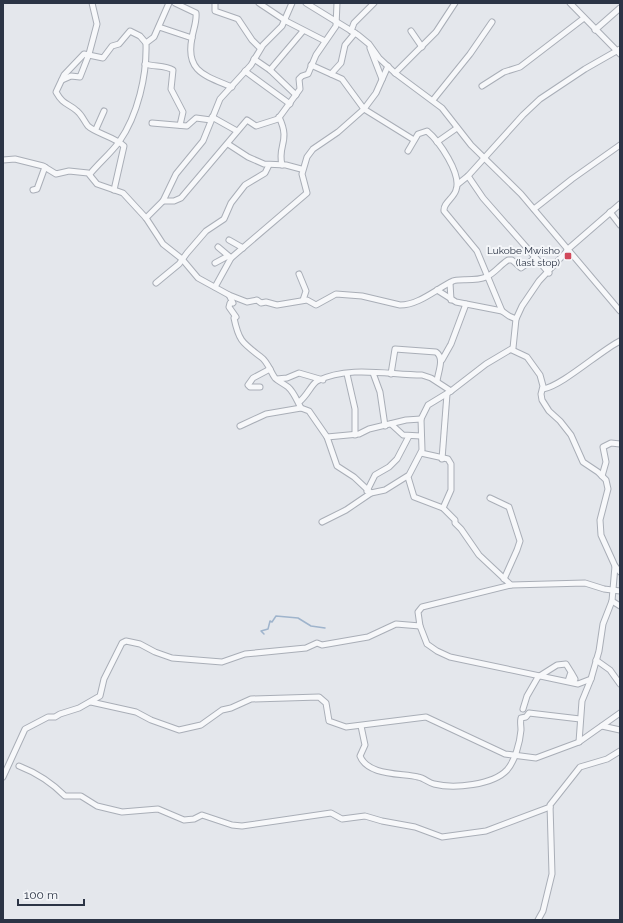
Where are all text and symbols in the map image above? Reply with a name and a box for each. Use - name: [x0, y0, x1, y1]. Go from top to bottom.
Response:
- place label: Lukobe Mwisho (last stop): [487, 245, 560, 268]
- marker: Lukobe Mwisho (last stop): [563, 251, 573, 261]
- scale bar: [18, 881, 84, 907]
- text: 100 m: [24, 888, 58, 902]

